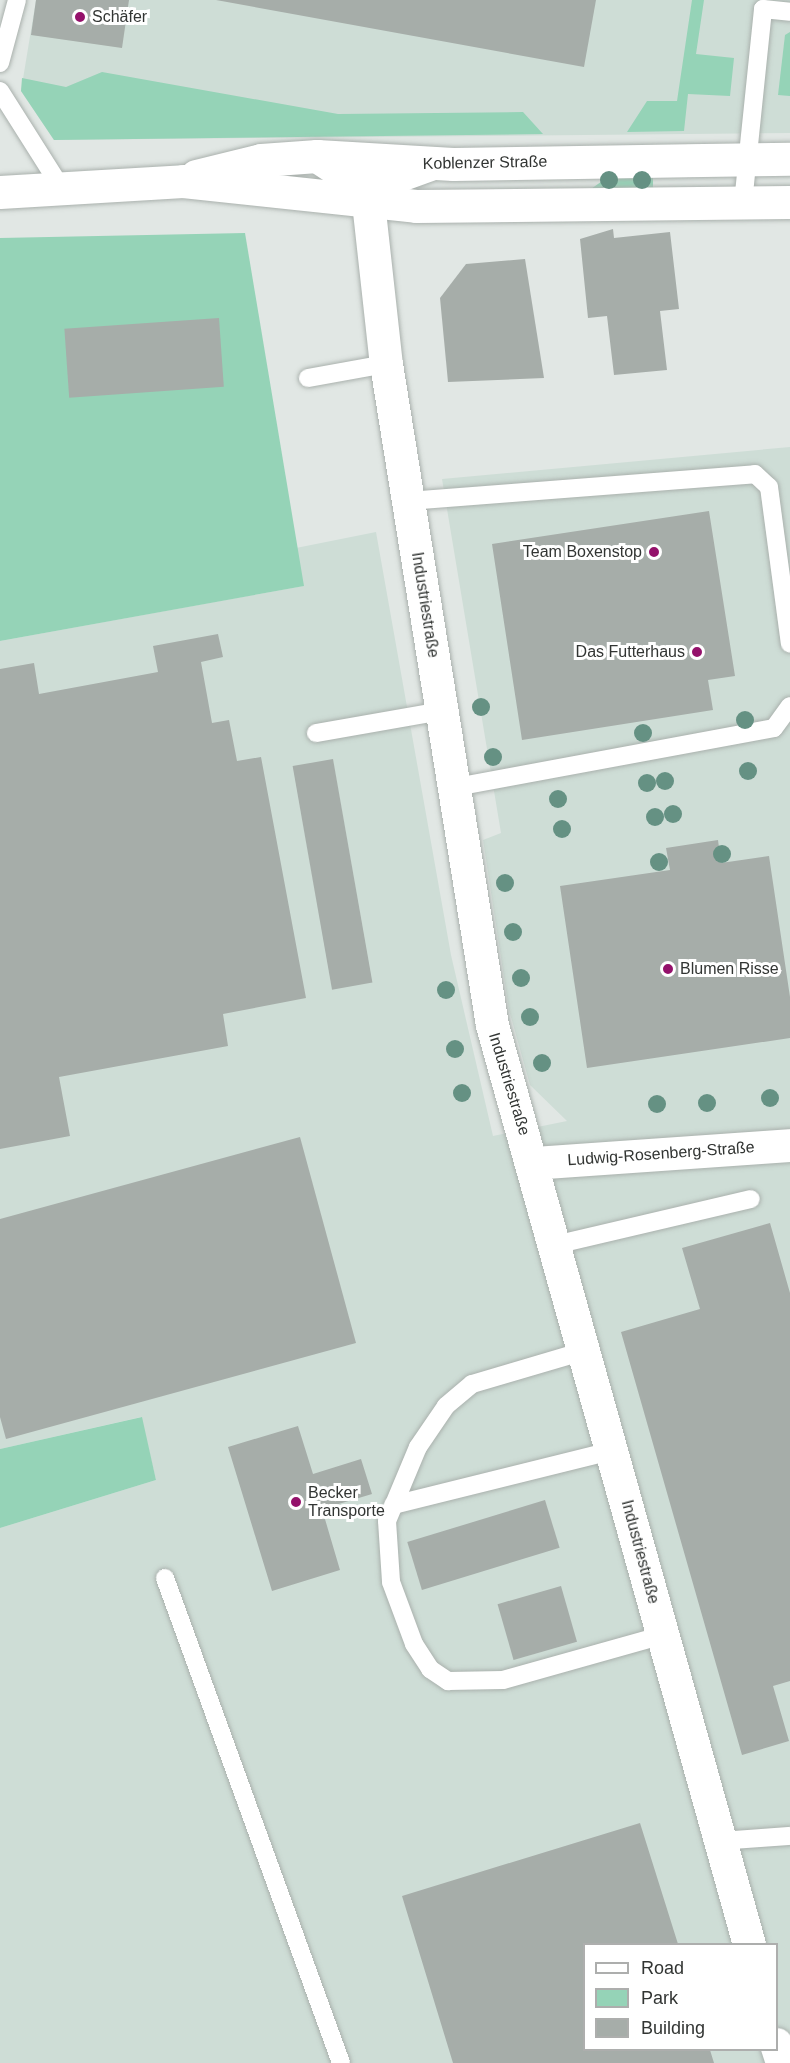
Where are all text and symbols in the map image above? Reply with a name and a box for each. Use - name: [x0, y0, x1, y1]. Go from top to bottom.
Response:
- place label: Schäfer: [92, 7, 147, 27]
- marker: Schäfer: [73, 10, 87, 24]
- street label: Koblenzer Straße: [423, 152, 547, 174]
- place label: Team Boxenstop: [523, 542, 642, 562]
- marker: Team Boxenstop: [647, 545, 661, 559]
- street label: Industriestraße: [407, 551, 443, 659]
- place label: Das Futterhaus: [576, 642, 685, 662]
- marker: Das Futterhaus: [690, 645, 704, 659]
- place label: Blumen Risse: [680, 959, 779, 979]
- marker: Blumen Risse: [661, 962, 675, 976]
- street label: Industriestraße: [484, 1030, 534, 1138]
- street label: Ludwig-Rosenberg-Straße: [567, 1138, 755, 1170]
- place label: Becker Transporte: [308, 1483, 385, 1521]
- marker: Becker Transporte: [289, 1495, 303, 1509]
- street label: Industriestraße: [617, 1498, 663, 1606]
- legend: [583, 1943, 778, 2051]
- text: Road: [641, 1958, 684, 1978]
- text: Park: [641, 1988, 678, 2008]
- text: Building: [641, 2018, 705, 2038]

